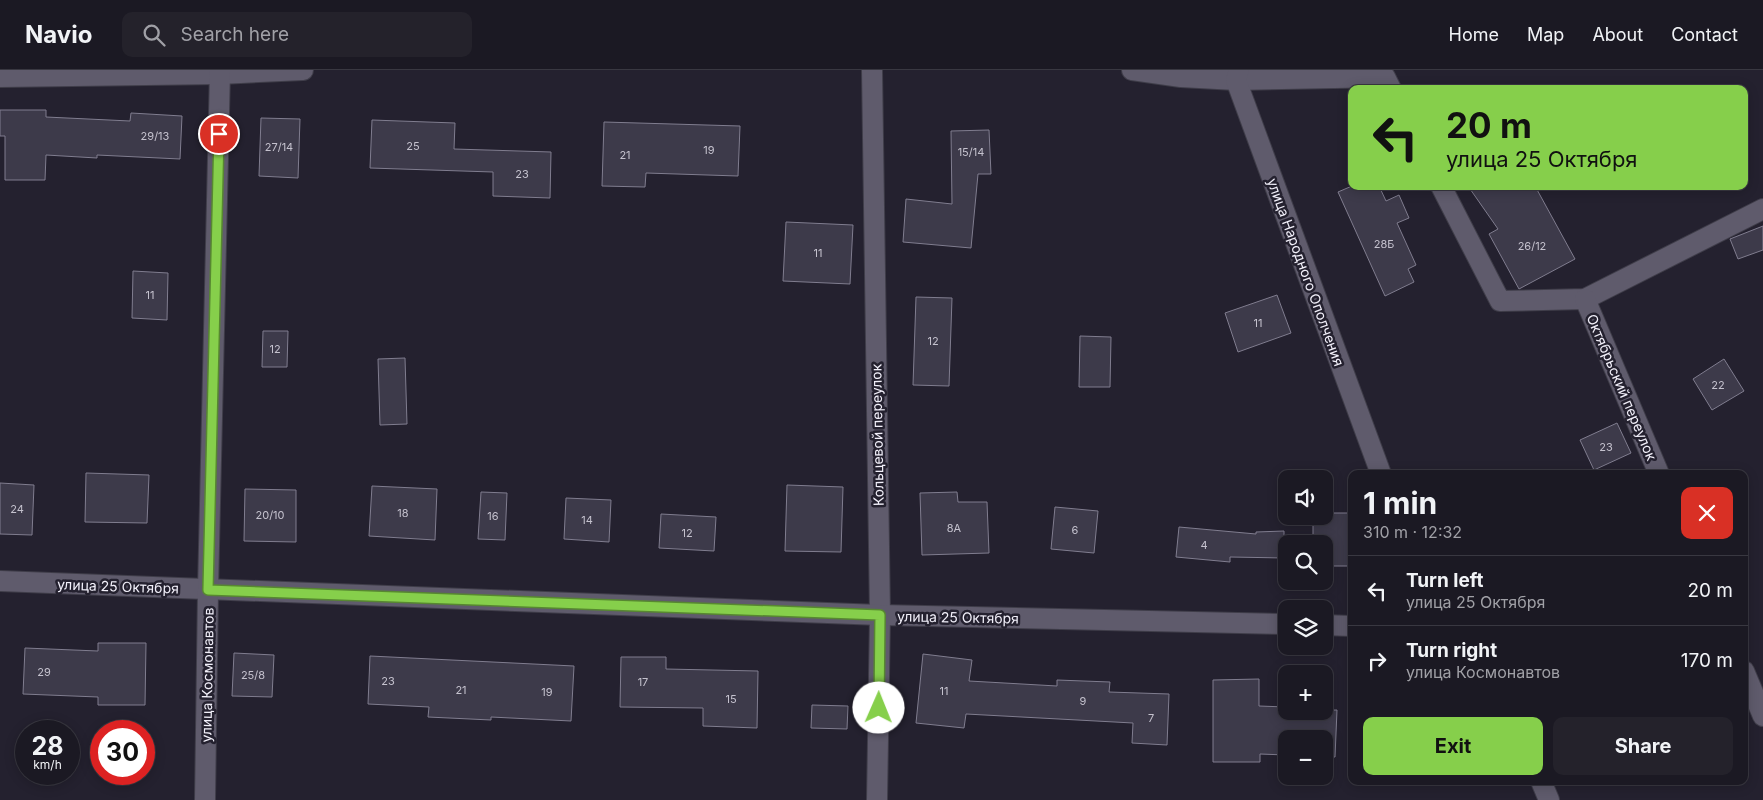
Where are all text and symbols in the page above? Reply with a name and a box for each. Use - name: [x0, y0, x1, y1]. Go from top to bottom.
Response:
- search box: [122, 12, 472, 57]
- text: Navio: [25, 20, 92, 49]
- icon: search: [140, 21, 168, 49]
- text: Search here: [180, 23, 289, 46]
- text: Home: [1449, 24, 1499, 45]
- text: Map: [1527, 24, 1564, 45]
- text: About: [1592, 24, 1643, 45]
- text: Contact: [1671, 24, 1738, 45]
- text: 20 m: [1446, 104, 1532, 146]
- icon: left: [1363, 105, 1428, 170]
- pin: [198, 113, 240, 155]
- icon: arrive: [205, 120, 233, 148]
- house number: 29/13: [141, 129, 170, 143]
- house number: 25: [406, 139, 420, 153]
- house number: 27/14: [265, 140, 293, 154]
- house number: 19: [703, 143, 715, 157]
- house number: 15/14: [958, 145, 984, 159]
- text: улица 25 Октября: [1446, 146, 1638, 172]
- house number: 21: [619, 148, 631, 162]
- house number: 23: [515, 167, 529, 181]
- street label: улица Народного Ополчения: [1264, 176, 1348, 368]
- house number: 28Б: [1374, 237, 1394, 251]
- house number: 26/12: [1518, 239, 1546, 253]
- house number: 11: [814, 246, 822, 260]
- house number: 11: [146, 288, 154, 302]
- street label: Октябрьский переулок: [1583, 311, 1661, 463]
- house number: 11: [1254, 316, 1262, 330]
- house number: 12: [927, 334, 939, 348]
- house number: 12: [269, 342, 281, 356]
- street label: Кольцевой переулок: [867, 363, 887, 506]
- house number: 22: [1711, 378, 1725, 392]
- house number: 23: [1599, 440, 1613, 454]
- map controls: [1278, 470, 1333, 785]
- button: sound: [1278, 470, 1333, 525]
- text: 1 min: [1363, 485, 1437, 521]
- button: close: [1681, 487, 1733, 539]
- house number: 24: [10, 502, 24, 516]
- house number: 18: [397, 506, 409, 520]
- house number: 20/10: [255, 508, 285, 522]
- house number: 16: [487, 509, 499, 523]
- house number: 14: [581, 513, 593, 527]
- house number: 8А: [947, 521, 962, 535]
- text: 310 m · 12:32: [1363, 522, 1462, 542]
- house number: 6: [1072, 523, 1079, 537]
- house number: 12: [681, 526, 693, 540]
- button: search: [1278, 535, 1333, 590]
- house number: 4: [1200, 538, 1208, 552]
- text: Turn left: [1406, 569, 1484, 592]
- street label: улица 25 Октября: [57, 575, 179, 597]
- icon: left: [1363, 577, 1391, 605]
- text: 20 m: [1687, 579, 1733, 602]
- text: улица 25 Октября: [1406, 592, 1545, 612]
- button: layers: [1278, 600, 1333, 655]
- street label: улица Космонавтов: [197, 607, 217, 743]
- street label: улица 25 Октября: [897, 607, 1019, 627]
- text: Turn right: [1406, 639, 1497, 662]
- icon: right: [1363, 647, 1391, 675]
- text: 170 m: [1681, 649, 1733, 672]
- text: улица Космонавтов: [1406, 662, 1560, 682]
- house number: 29: [37, 665, 51, 679]
- button: +: [1278, 665, 1333, 720]
- house number: 25/8: [241, 668, 265, 682]
- house number: 23: [381, 674, 395, 688]
- house number: 17: [638, 675, 648, 689]
- position arrow: [852, 681, 904, 733]
- house number: 21: [455, 683, 467, 697]
- house number: 11: [940, 684, 948, 698]
- house number: 19: [541, 685, 553, 699]
- house number: 15: [725, 692, 737, 706]
- house number: 9: [1080, 694, 1087, 708]
- house number: 7: [1148, 711, 1154, 725]
- button: Exit: [1363, 717, 1543, 775]
- button: Share: [1553, 717, 1733, 775]
- speed limit sign: 30: [90, 720, 155, 785]
- button: −: [1278, 730, 1333, 785]
- text: 28: [31, 731, 64, 761]
- text: km/h: [33, 757, 62, 772]

